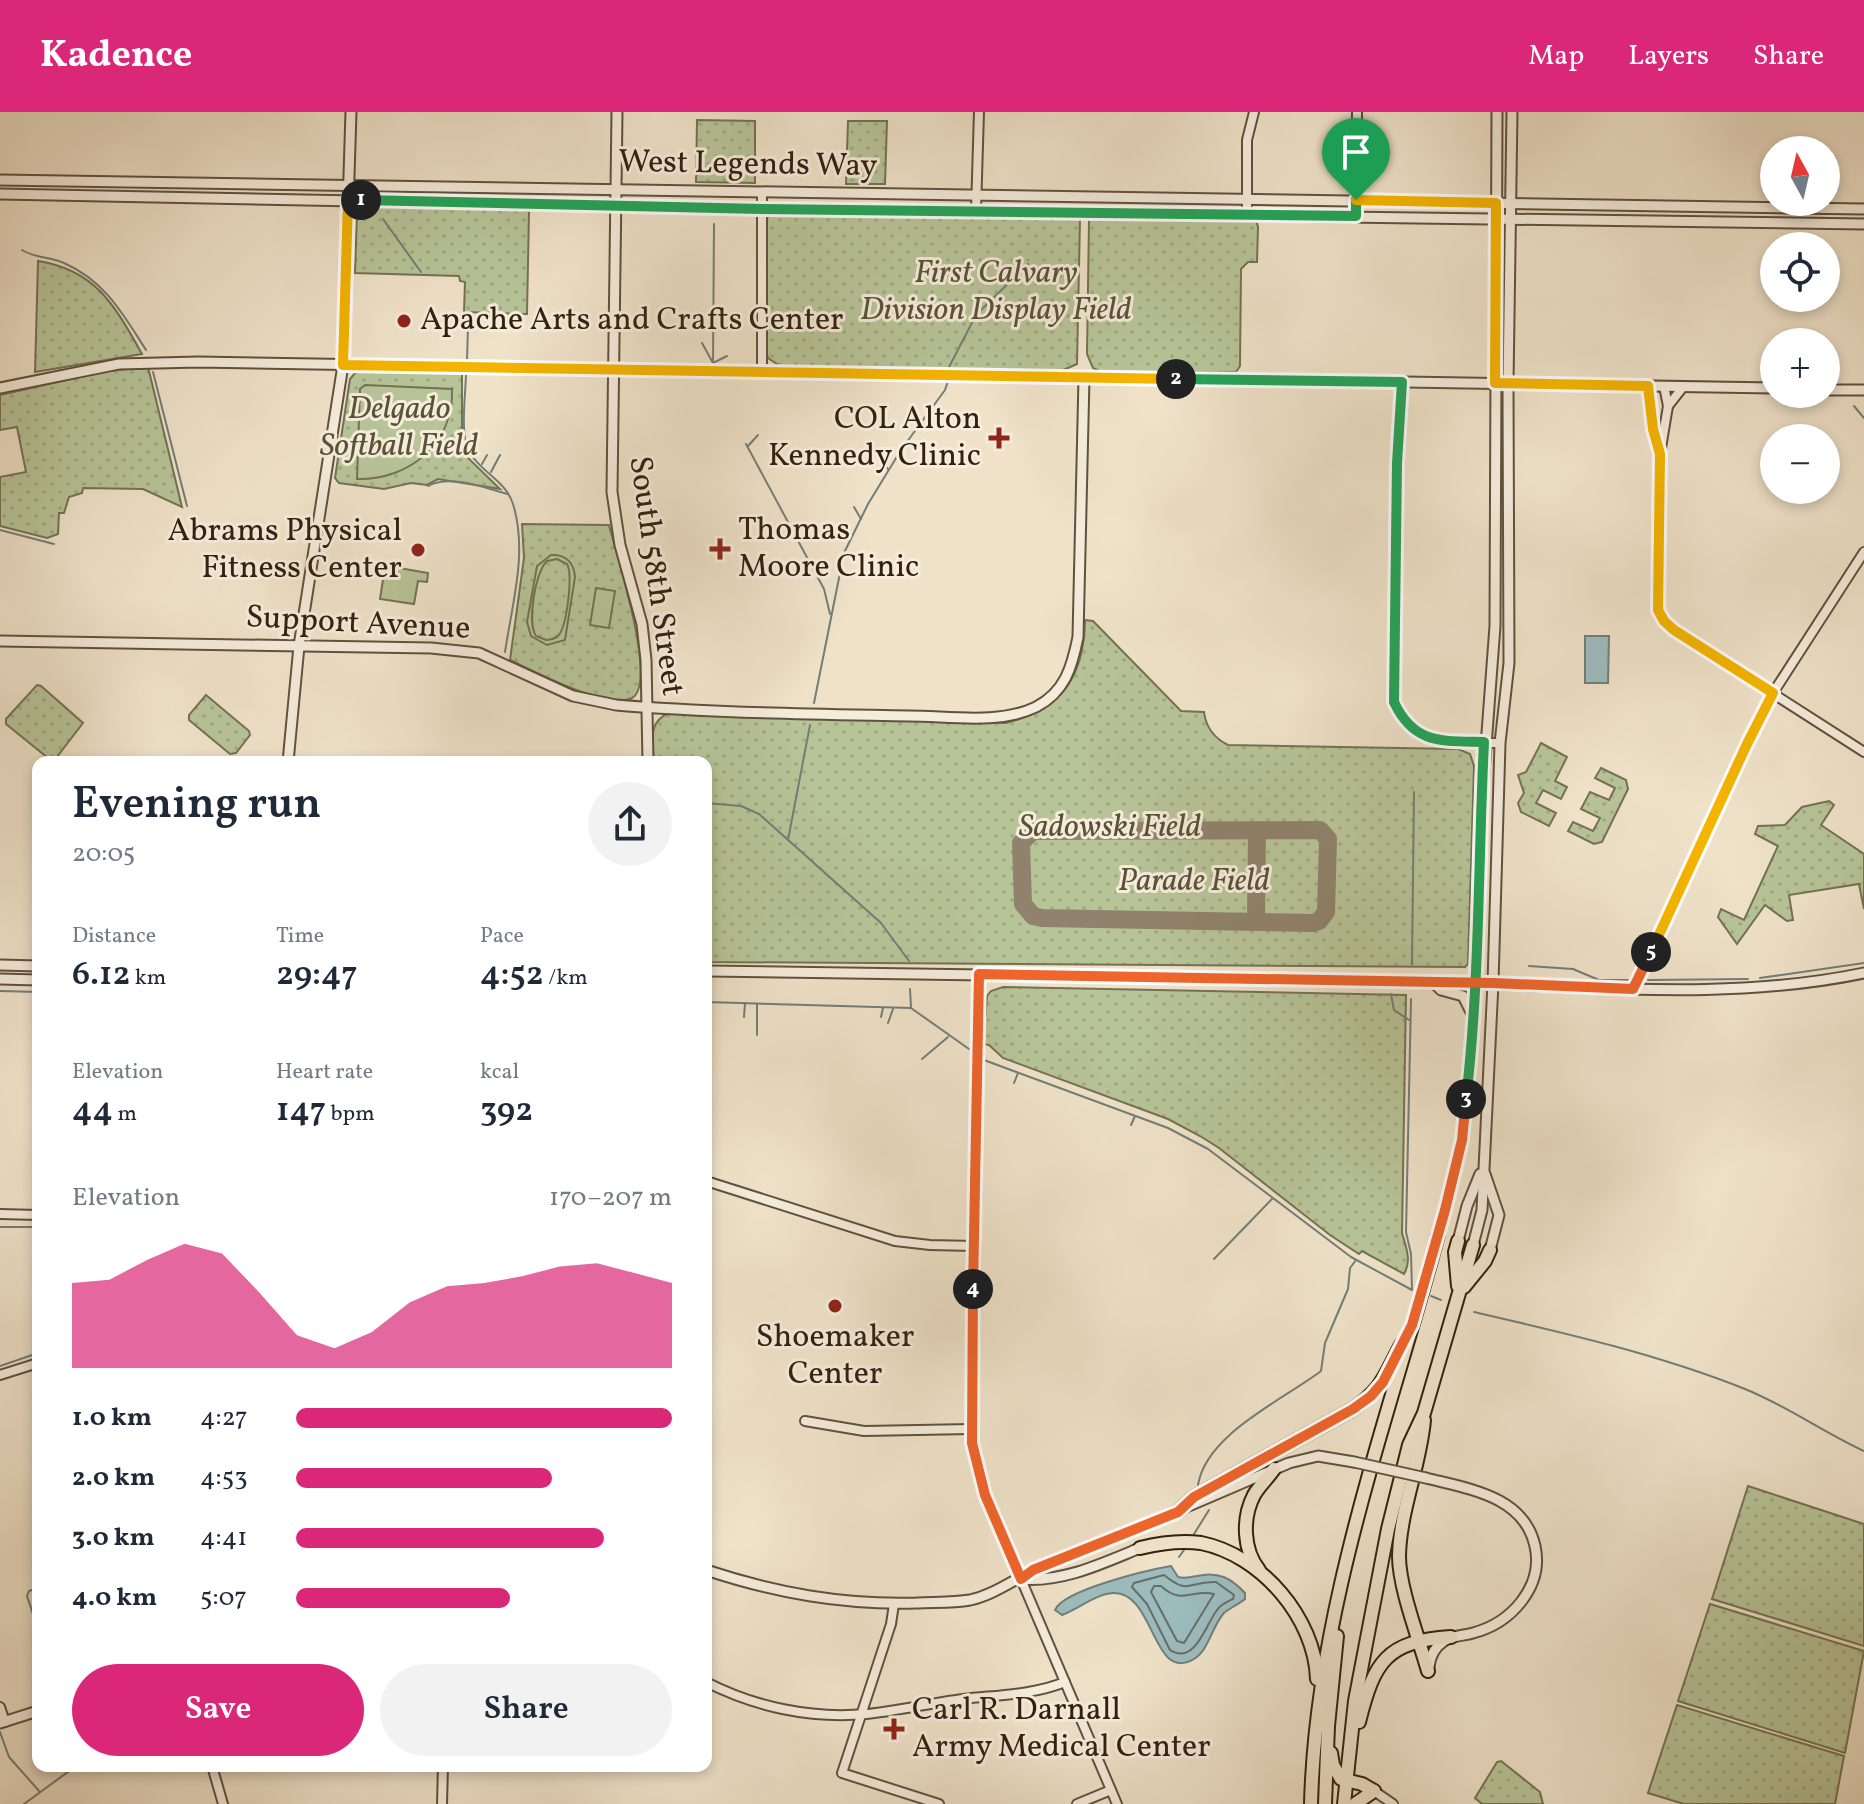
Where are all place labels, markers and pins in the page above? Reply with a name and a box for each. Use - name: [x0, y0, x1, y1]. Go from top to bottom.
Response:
- pin: [1322, 118, 1390, 200]
- pin: 1: [341, 180, 381, 220]
- place label: Apache Arts and Crafts Center: [420, 299, 843, 343]
- marker: Apache Arts and Crafts Center: [395, 312, 413, 330]
- pin: 2: [1156, 359, 1196, 399]
- place label: COL Alton Kennedy Clinic: [768, 398, 981, 479]
- marker: COL Alton Kennedy Clinic: [988, 427, 1010, 449]
- place label: Thomas Moore Clinic: [738, 509, 919, 590]
- place label: Abrams Physical Fitness Center: [167, 510, 402, 591]
- marker: Thomas Moore Clinic: [709, 538, 731, 560]
- marker: Abrams Physical Fitness Center: [409, 541, 427, 559]
- pin: 5: [1631, 932, 1671, 972]
- pin: 3: [1446, 1079, 1486, 1119]
- pin: 4: [953, 1269, 993, 1309]
- marker: Shoemaker Center: [826, 1297, 844, 1315]
- place label: Shoemaker Center: [756, 1316, 914, 1397]
- place label: Carl R. Darnall Army Medical Center: [912, 1689, 1211, 1770]
- marker: Carl R. Darnall Army Medical Center: [883, 1718, 905, 1740]

